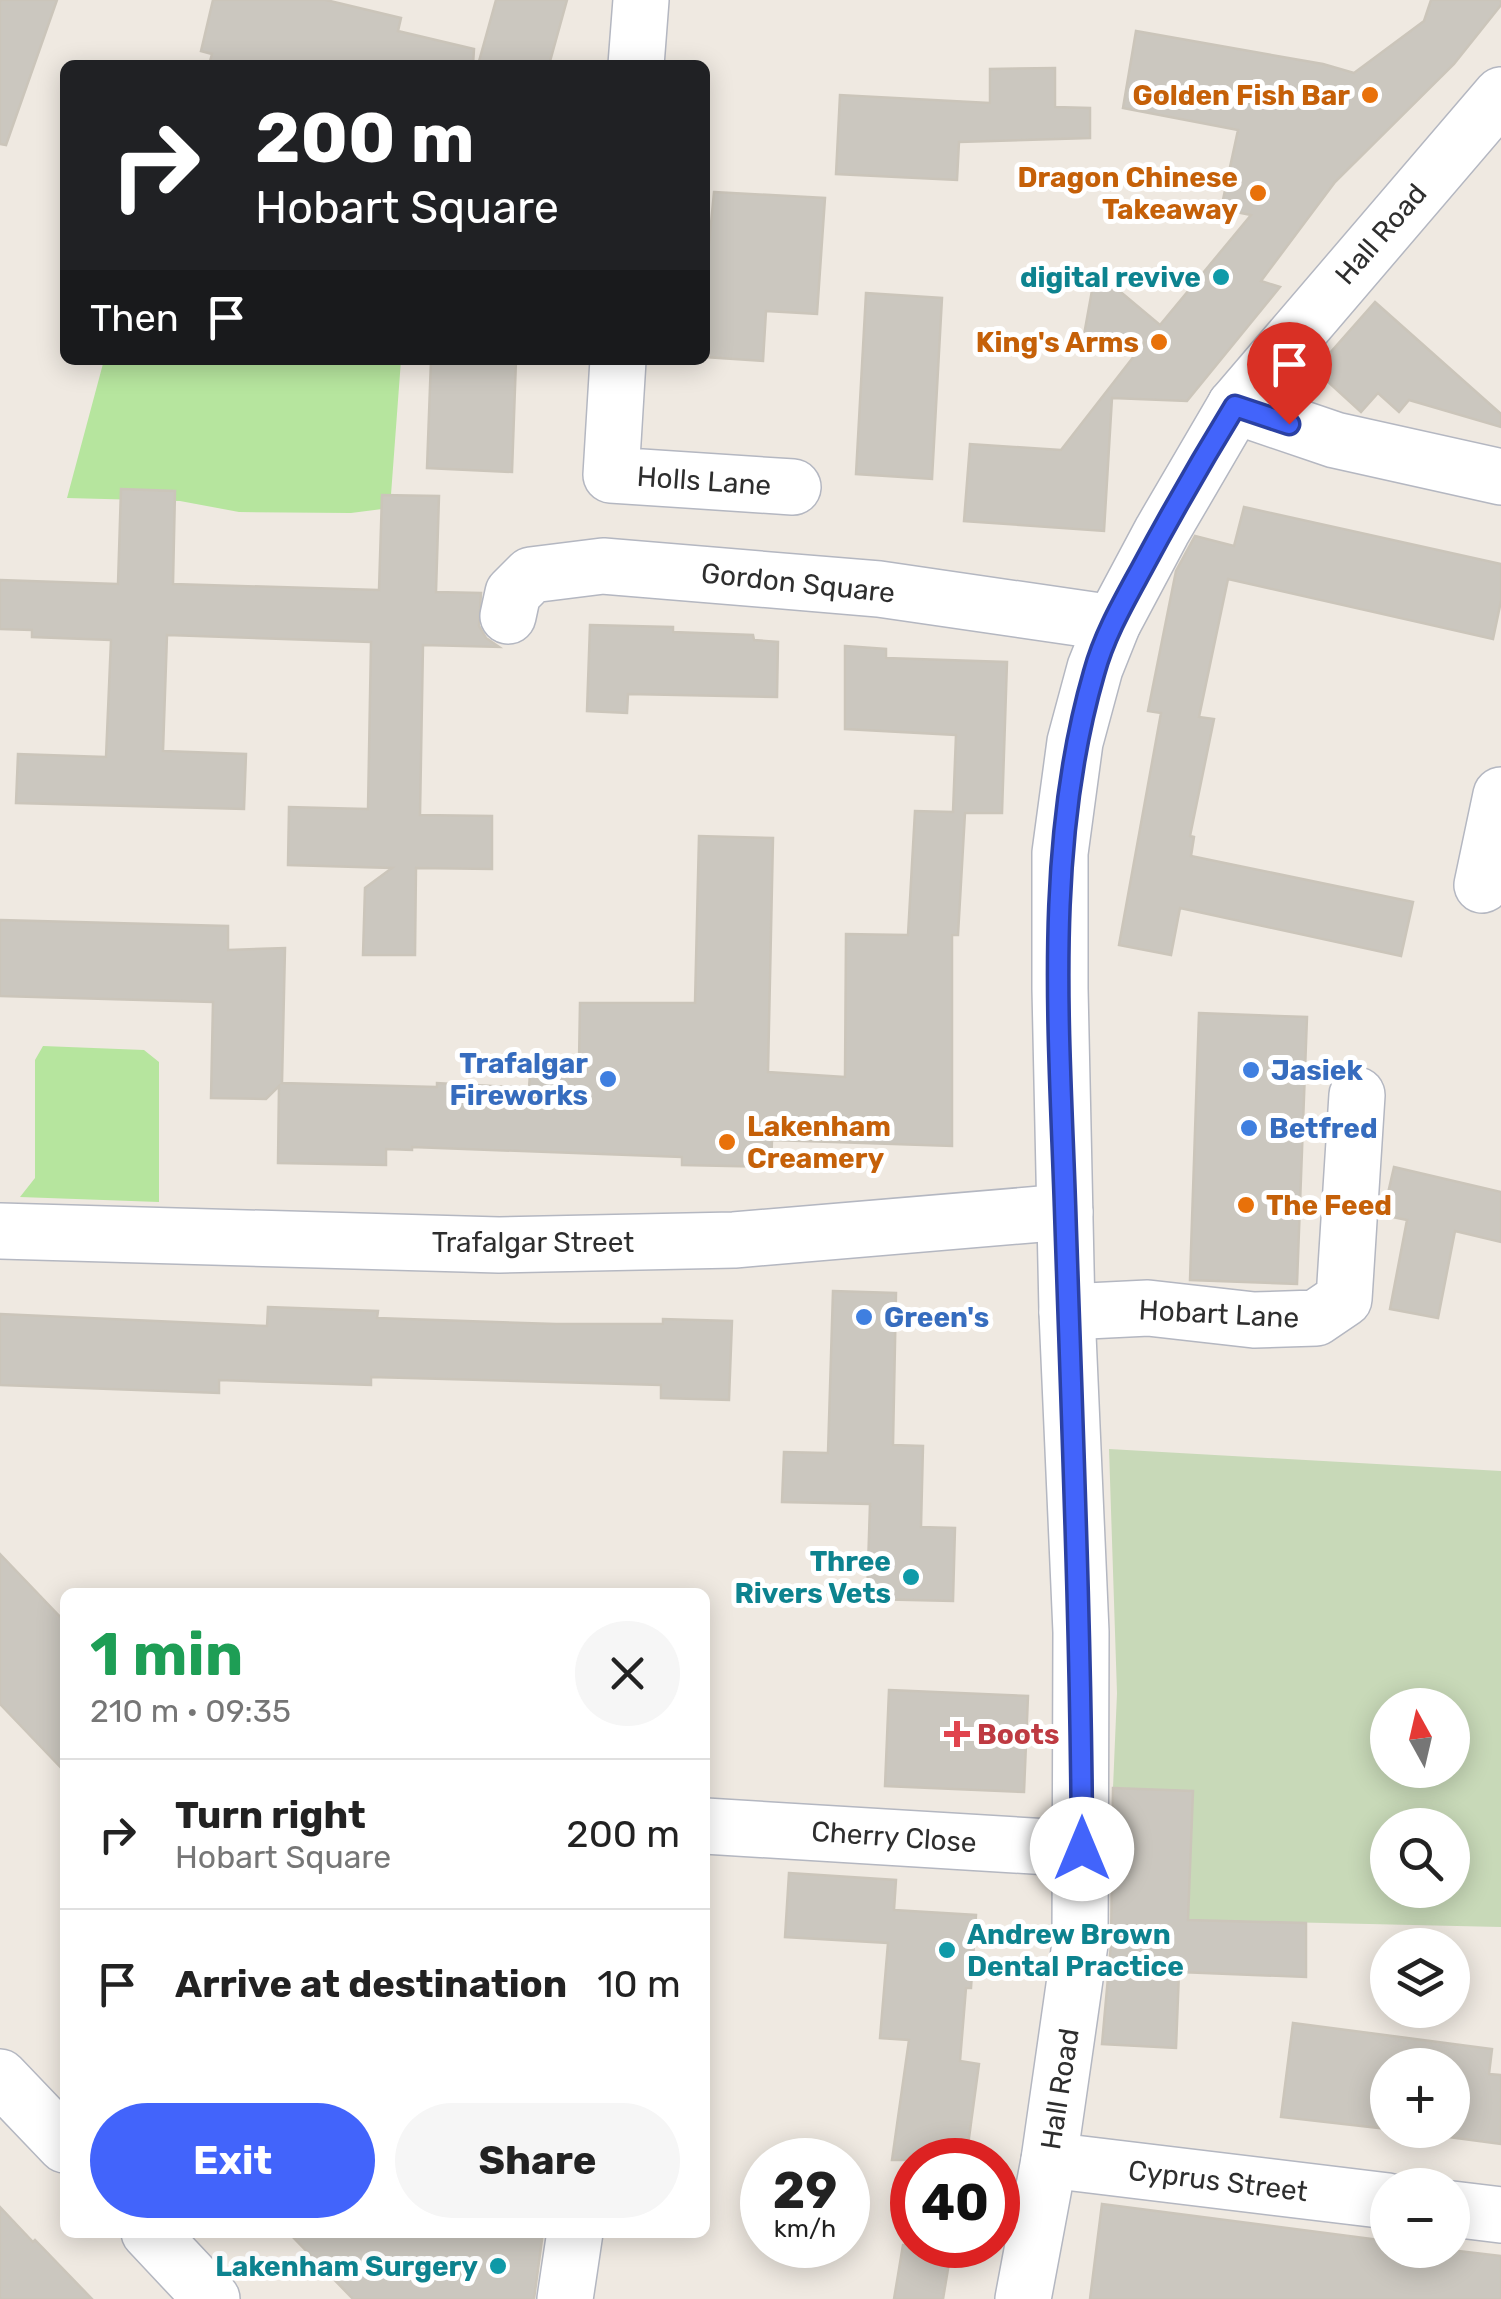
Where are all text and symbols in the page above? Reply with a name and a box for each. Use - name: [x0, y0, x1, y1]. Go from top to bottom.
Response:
- place label: Golden Fish Bar: [1133, 79, 1350, 112]
- marker: Golden Fish Bar: [1359, 84, 1381, 106]
- text: 200 m: [255, 97, 475, 180]
- icon: right: [90, 100, 220, 230]
- place label: Dragon Chinese Takeaway: [1018, 161, 1238, 226]
- street label: Hall Road: [1328, 177, 1434, 291]
- text: Hobart Square: [255, 181, 559, 234]
- marker: Dragon Chinese Takeaway: [1247, 182, 1269, 204]
- place label: digital revive: [1020, 261, 1201, 294]
- marker: digital revive: [1210, 266, 1232, 288]
- icon: arrive: [199, 290, 254, 345]
- text: Then: [90, 295, 179, 341]
- pin: [1247, 322, 1332, 425]
- place label: King's Arms: [976, 326, 1139, 359]
- marker: King's Arms: [1148, 331, 1170, 353]
- icon: arrive: [1262, 337, 1317, 392]
- street label: Holls Lane: [636, 460, 772, 502]
- street label: Gordon Square: [700, 556, 896, 610]
- place label: Trafalgar Fireworks: [450, 1047, 588, 1112]
- place label: Jasiek: [1271, 1054, 1363, 1087]
- marker: Jasiek: [1240, 1059, 1262, 1081]
- marker: Trafalgar Fireworks: [597, 1068, 619, 1090]
- place label: Lakenham Creamery: [747, 1110, 891, 1175]
- place label: Betfred: [1269, 1112, 1378, 1145]
- marker: Betfred: [1238, 1117, 1260, 1139]
- marker: Lakenham Creamery: [716, 1131, 738, 1153]
- place label: The Feed: [1266, 1189, 1392, 1222]
- marker: The Feed: [1235, 1194, 1257, 1216]
- street label: Trafalgar Street: [432, 1226, 634, 1259]
- street label: Hobart Lane: [1138, 1293, 1300, 1335]
- place label: Green's: [884, 1301, 989, 1334]
- marker: Green's: [853, 1306, 875, 1328]
- place label: Three Rivers Vets: [734, 1545, 891, 1610]
- marker: Three Rivers Vets: [900, 1566, 922, 1588]
- text: 1 min: [90, 1619, 243, 1690]
- button: close: [575, 1621, 680, 1726]
- north arrow: [1370, 1688, 1470, 1788]
- map controls: [1370, 1688, 1470, 2268]
- text: 210 m · 09:35: [90, 1692, 291, 1730]
- place label: Boots: [977, 1718, 1059, 1751]
- marker: Boots: [946, 1723, 968, 1745]
- text: Turn right: [175, 1792, 366, 1838]
- position arrow: [1030, 1797, 1134, 1901]
- icon: right: [90, 1807, 145, 1862]
- button: search: [1370, 1808, 1470, 1908]
- text: 200 m: [566, 1811, 680, 1857]
- street label: Cherry Close: [810, 1815, 978, 1859]
- text: Hobart Square: [175, 1838, 391, 1876]
- place label: Andrew Brown Dental Practice: [967, 1918, 1184, 1983]
- button: layers: [1370, 1928, 1470, 2028]
- marker: Andrew Brown Dental Practice: [936, 1939, 958, 1961]
- icon: arrive: [90, 1957, 145, 2012]
- text: Arrive at destination: [175, 1961, 567, 2007]
- text: 10 m: [597, 1961, 681, 2007]
- street label: Hall Road: [1034, 2026, 1086, 2152]
- button: +: [1370, 2048, 1470, 2148]
- button: Exit: [90, 2103, 375, 2218]
- button: Share: [395, 2103, 680, 2218]
- speed limit sign: 40: [890, 2138, 1020, 2268]
- street label: Cyprus Street: [1126, 2154, 1310, 2208]
- text: 29: [773, 2161, 837, 2221]
- button: −: [1370, 2168, 1470, 2268]
- text: km/h: [774, 2214, 836, 2243]
- place label: Lakenham Surgery: [215, 2250, 478, 2283]
- marker: Lakenham Surgery: [487, 2255, 509, 2277]

